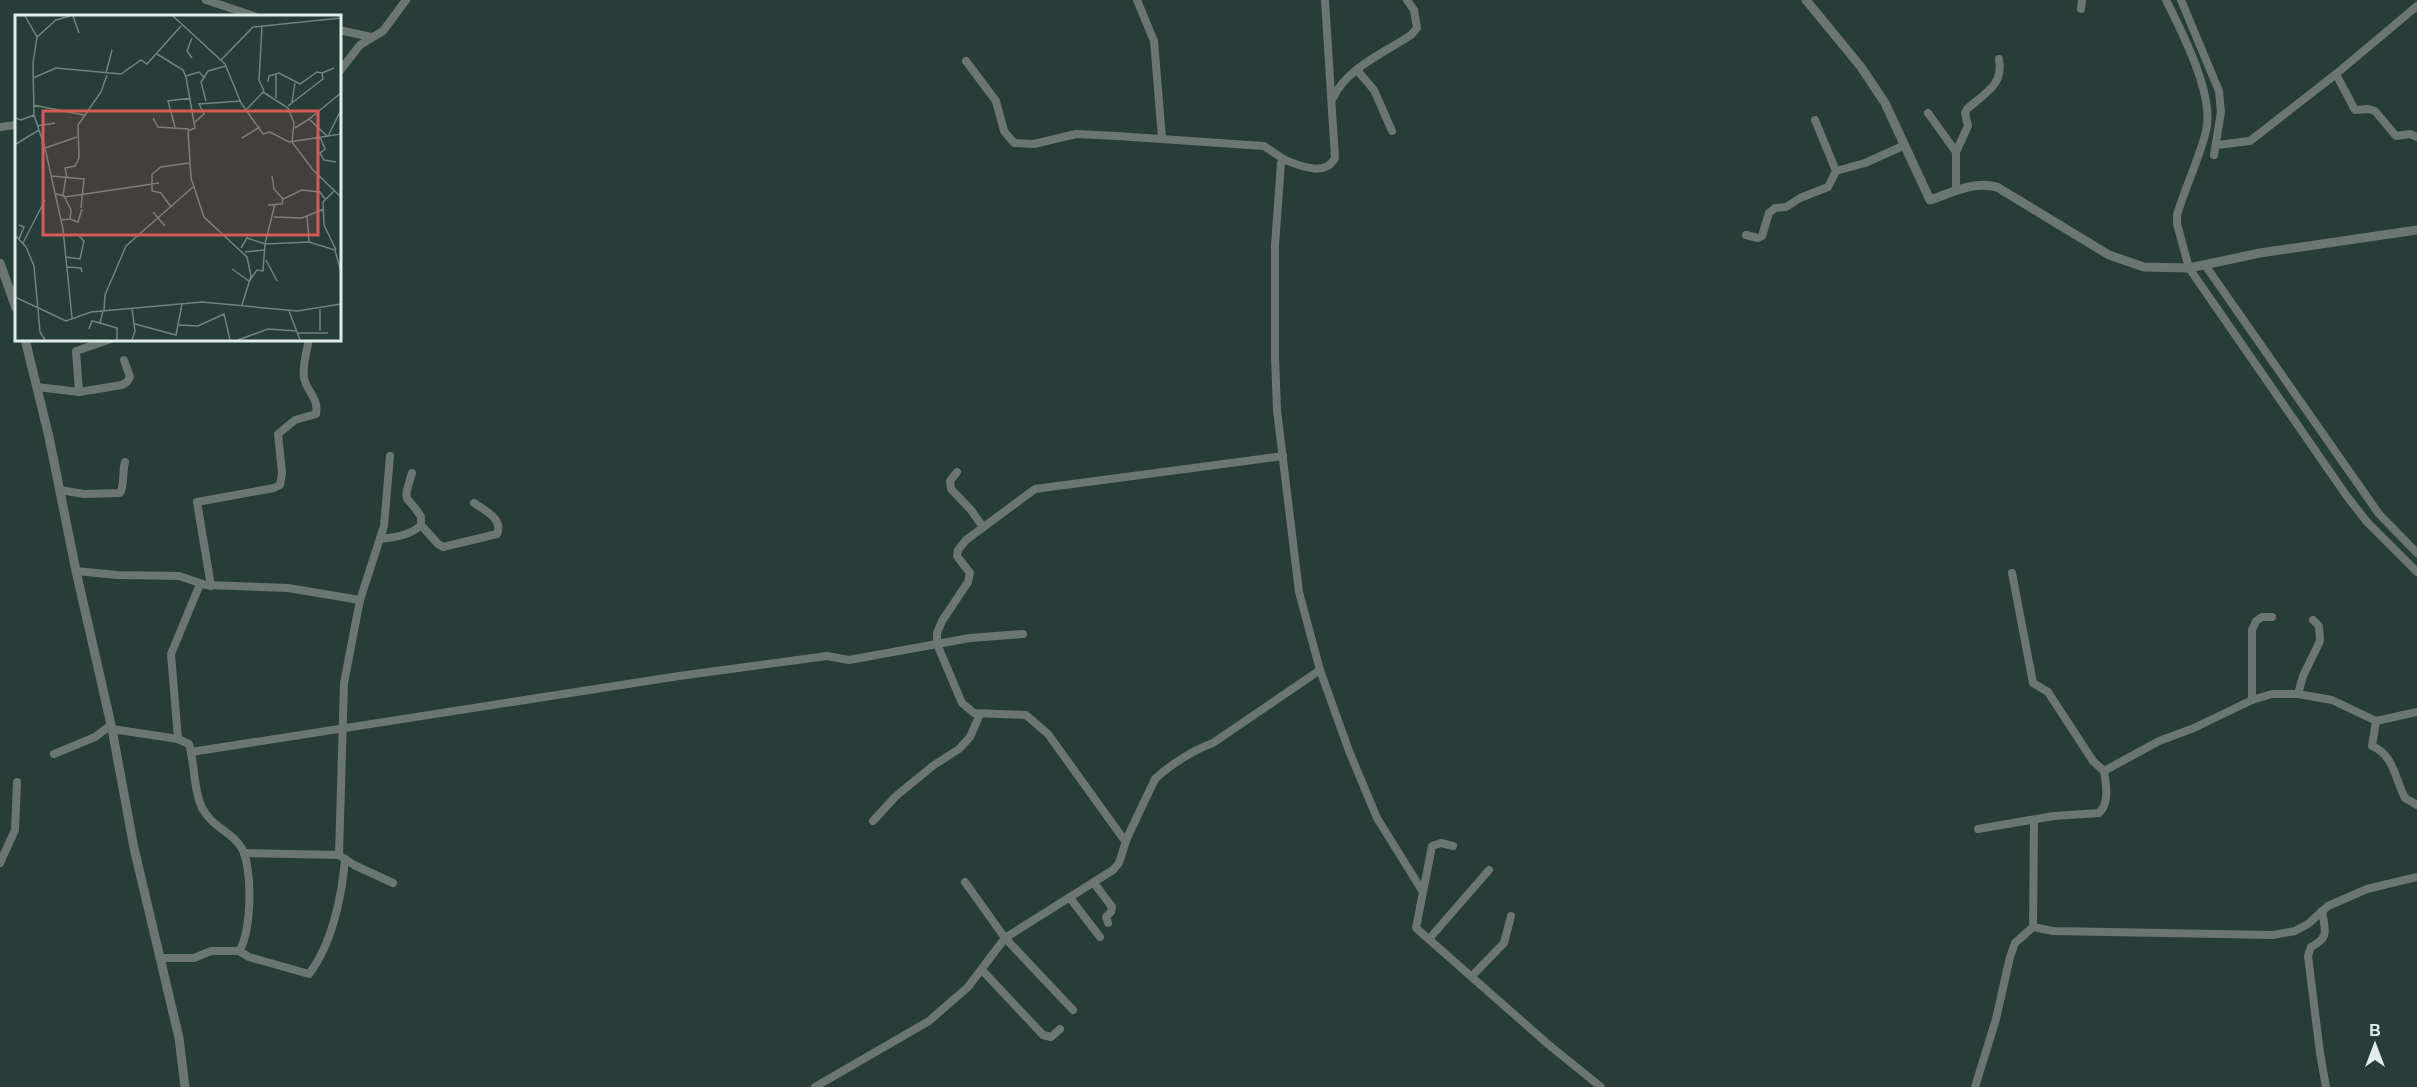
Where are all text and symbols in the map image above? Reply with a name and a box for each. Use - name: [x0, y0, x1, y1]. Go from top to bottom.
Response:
- inset map: [15, 15, 340, 340]
- north arrow: [2345, 1015, 2405, 1075]
- text: B: [2369, 1022, 2381, 1039]

